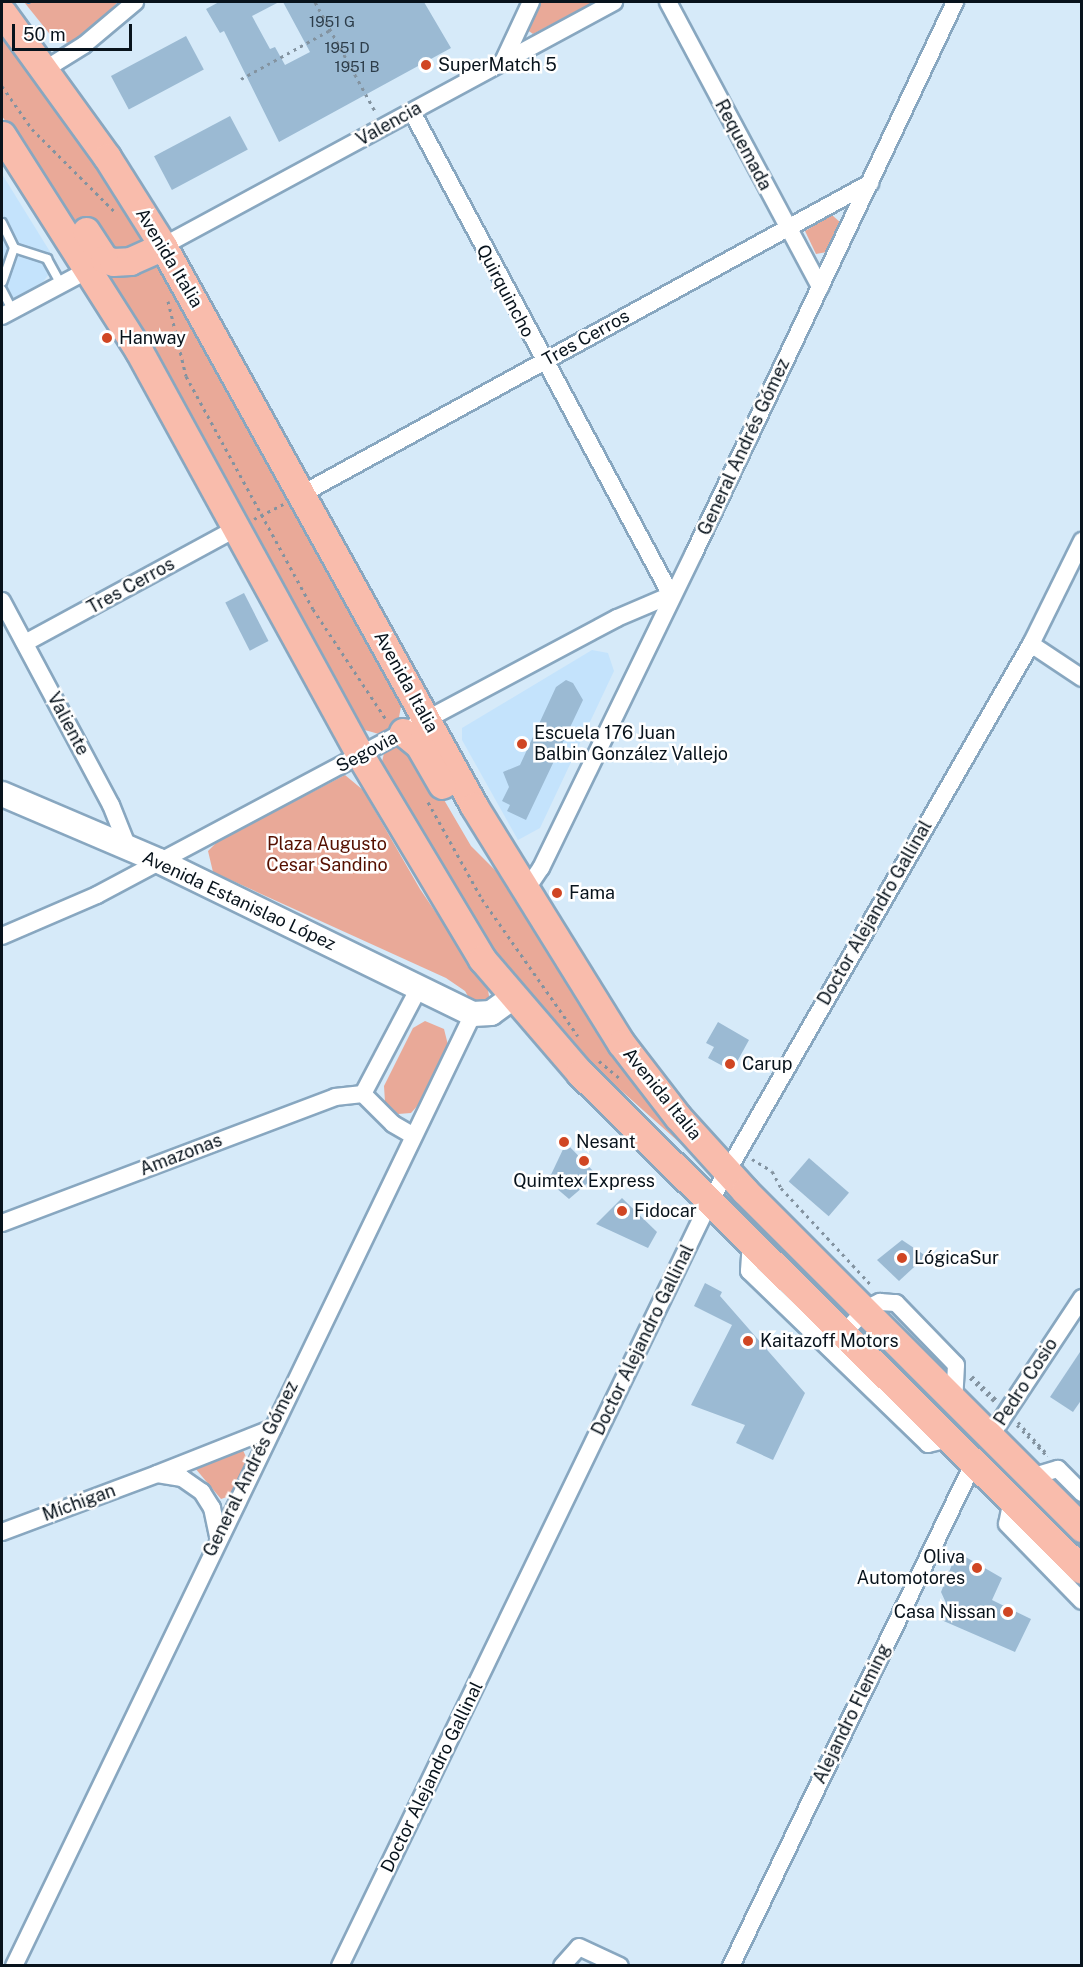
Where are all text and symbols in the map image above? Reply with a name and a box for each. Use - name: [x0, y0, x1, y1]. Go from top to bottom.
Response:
- scale bar: [15, 12, 135, 50]
- house number: 1951 G: [309, 13, 355, 31]
- text: 50 m: [23, 24, 66, 45]
- house number: 1951 D: [324, 39, 370, 57]
- place label: SuperMatch 5: [438, 54, 557, 76]
- house number: 1951 B: [335, 58, 379, 76]
- marker: SuperMatch 5: [419, 58, 433, 72]
- street label: Requemada: [710, 96, 776, 194]
- street label: Valencia: [353, 97, 425, 151]
- street label: Avenida Italia: [131, 204, 207, 312]
- street label: Quirquincho: [472, 241, 538, 341]
- street label: Tres Cerros: [539, 305, 633, 371]
- place label: Hanway: [119, 327, 186, 349]
- marker: Hanway: [100, 331, 114, 345]
- street label: General Andrés Gómez: [694, 355, 794, 539]
- street label: Tres Cerros: [84, 553, 178, 619]
- street label: Avenida Italia: [369, 628, 443, 736]
- street label: Valiente: [42, 689, 94, 759]
- place label: Escuela 176 Juan Balbin González Vallejo: [534, 723, 728, 766]
- street label: Segovia: [333, 727, 401, 777]
- marker: Escuela 176 Juan Balbin González Vallejo: [515, 737, 529, 751]
- street label: Doctor Alejandro Gallinal: [813, 817, 937, 1009]
- park label: Plaza Augusto Cesar Sandino: [266, 834, 388, 876]
- street label: Avenida Estanislao López: [139, 847, 339, 955]
- place label: Fama: [569, 882, 615, 904]
- marker: Fama: [550, 886, 564, 900]
- street label: Avenida Italia: [618, 1044, 706, 1144]
- place label: Carup: [742, 1053, 793, 1075]
- marker: Carup: [723, 1057, 737, 1071]
- street label: Amazonas: [137, 1129, 225, 1181]
- place label: Nesant: [576, 1131, 636, 1153]
- marker: Nesant: [557, 1135, 571, 1149]
- marker: Quimtex Express: [577, 1154, 591, 1168]
- place label: Quimtex Express: [513, 1170, 655, 1192]
- place label: Fidocar: [634, 1200, 697, 1222]
- marker: Fidocar: [615, 1204, 629, 1218]
- street label: Doctor Alejandro Gallinal: [587, 1241, 699, 1439]
- place label: LógicaSur: [914, 1247, 999, 1269]
- marker: LógicaSur: [895, 1251, 909, 1265]
- place label: Kaitazoff Motors: [760, 1330, 899, 1352]
- marker: Kaitazoff Motors: [741, 1334, 755, 1348]
- street label: Pedro Cosio: [990, 1334, 1062, 1430]
- street label: General Andrés Gómez: [199, 1378, 303, 1560]
- street label: Míchigan: [40, 1480, 118, 1526]
- place label: Oliva Automotores: [857, 1547, 965, 1590]
- marker: Oliva Automotores: [970, 1561, 984, 1575]
- place label: Casa Nissan: [894, 1601, 996, 1623]
- marker: Casa Nissan: [1001, 1605, 1015, 1619]
- street label: Alejandro Fleming: [809, 1641, 895, 1787]
- street label: Doctor Alejandro Gallinal: [376, 1678, 488, 1876]

